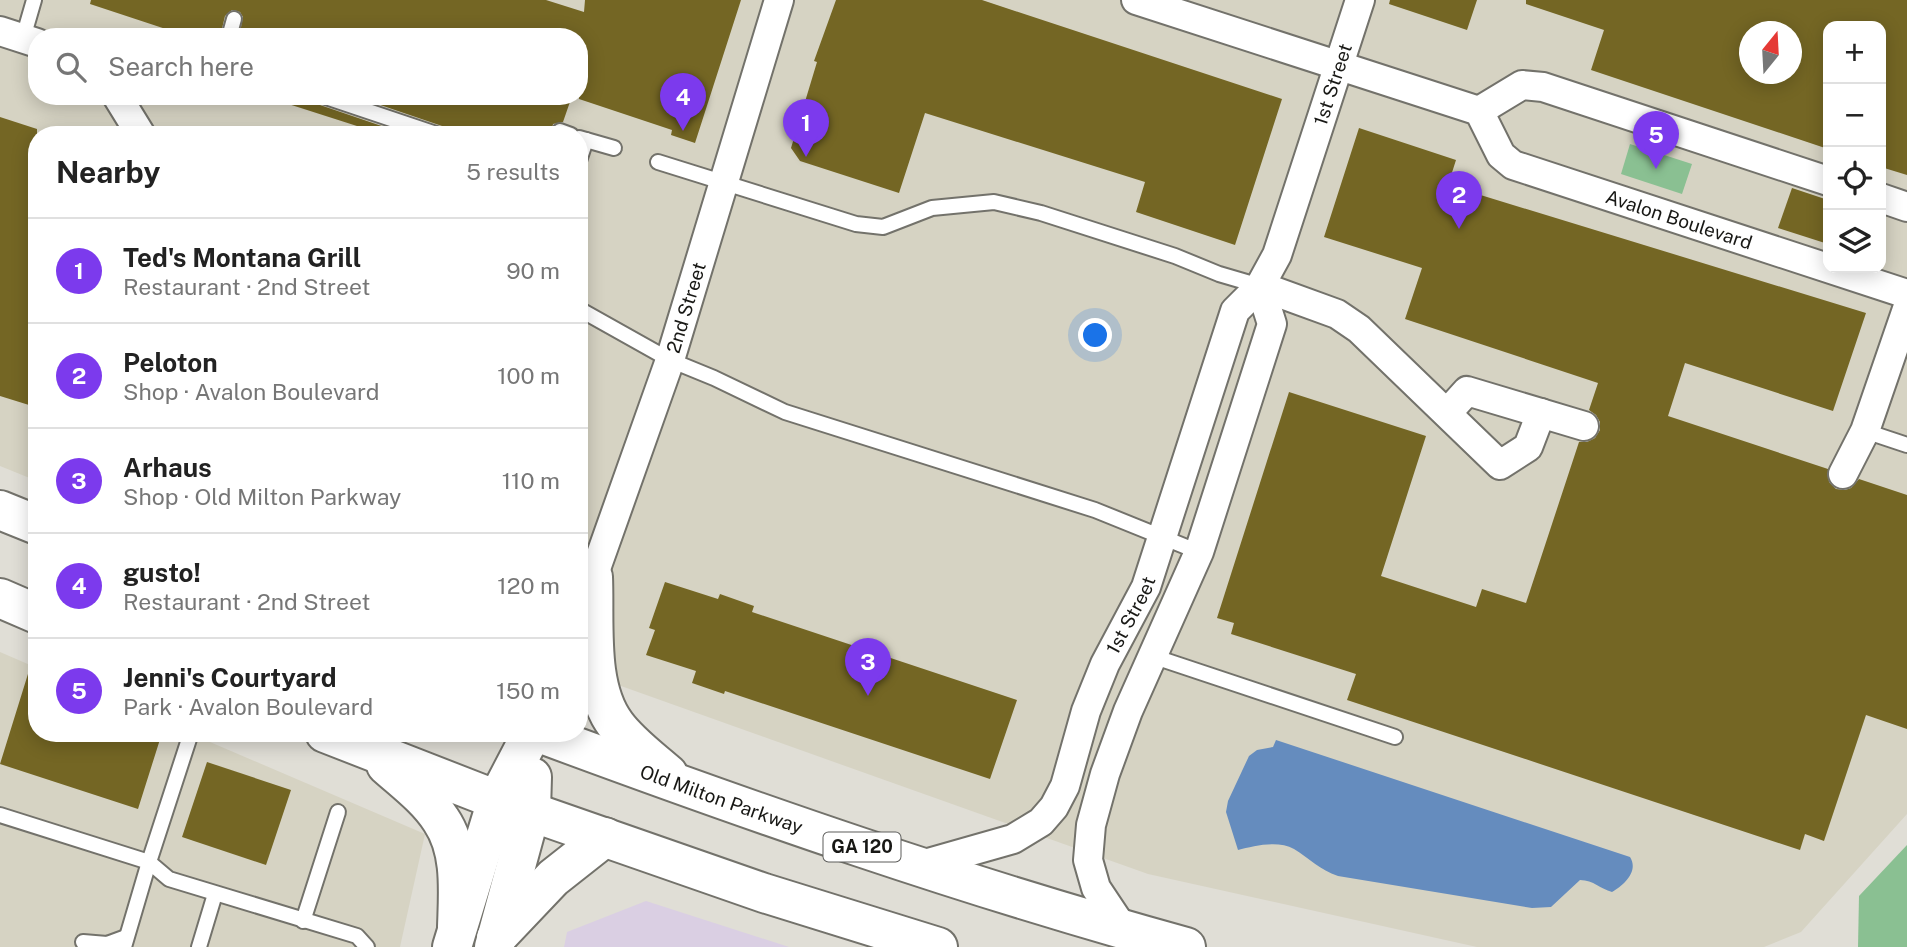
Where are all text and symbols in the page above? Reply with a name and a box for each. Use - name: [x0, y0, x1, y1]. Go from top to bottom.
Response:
- north arrow: [1739, 21, 1802, 84]
- map controls: [1823, 21, 1886, 273]
- button: +: [1823, 21, 1886, 84]
- search box: [28, 28, 588, 105]
- street label: 1st Street: [1309, 41, 1356, 128]
- icon: search: [52, 48, 90, 86]
- text: Search here: [108, 51, 254, 82]
- pin: 4: [660, 73, 706, 131]
- button: −: [1823, 84, 1886, 147]
- pin: 1: [783, 99, 829, 157]
- pin: 5: [1633, 111, 1679, 169]
- button: locate: [1823, 147, 1886, 210]
- text: Nearby: [56, 154, 160, 190]
- text: 5 results: [466, 158, 560, 185]
- pin: 2: [1436, 171, 1482, 229]
- street label: Avalon Boulevard: [1603, 185, 1755, 254]
- button: layers: [1823, 210, 1886, 273]
- text: Ted's Montana Grill: [123, 242, 361, 273]
- text: 1: [74, 257, 84, 284]
- text: 90 m: [506, 257, 560, 284]
- street label: 2nd Street: [662, 260, 710, 356]
- text: Restaurant · 2nd Street: [123, 273, 370, 300]
- your location: [1078, 318, 1112, 352]
- text: Peloton: [123, 347, 218, 378]
- text: 2: [72, 362, 86, 389]
- text: 100 m: [497, 362, 560, 389]
- text: Shop · Avalon Boulevard: [123, 378, 380, 405]
- text: Arhaus: [123, 452, 212, 483]
- text: 3: [71, 467, 87, 494]
- text: 110 m: [502, 467, 560, 494]
- text: Shop · Old Milton Parkway: [123, 483, 401, 510]
- text: gusto!: [123, 557, 201, 588]
- text: 4: [71, 572, 87, 599]
- text: 120 m: [497, 572, 560, 599]
- street label: 1st Street: [1101, 574, 1160, 658]
- text: Restaurant · 2nd Street: [123, 588, 370, 615]
- pin: 3: [845, 638, 891, 696]
- text: Jenni's Courtyard: [123, 662, 337, 693]
- text: 5: [71, 677, 87, 704]
- text: 150 m: [496, 677, 560, 704]
- text: Park · Avalon Boulevard: [123, 693, 373, 720]
- street label: Old Milton Parkway: [637, 760, 806, 838]
- road number: GA 120: [824, 832, 900, 862]

